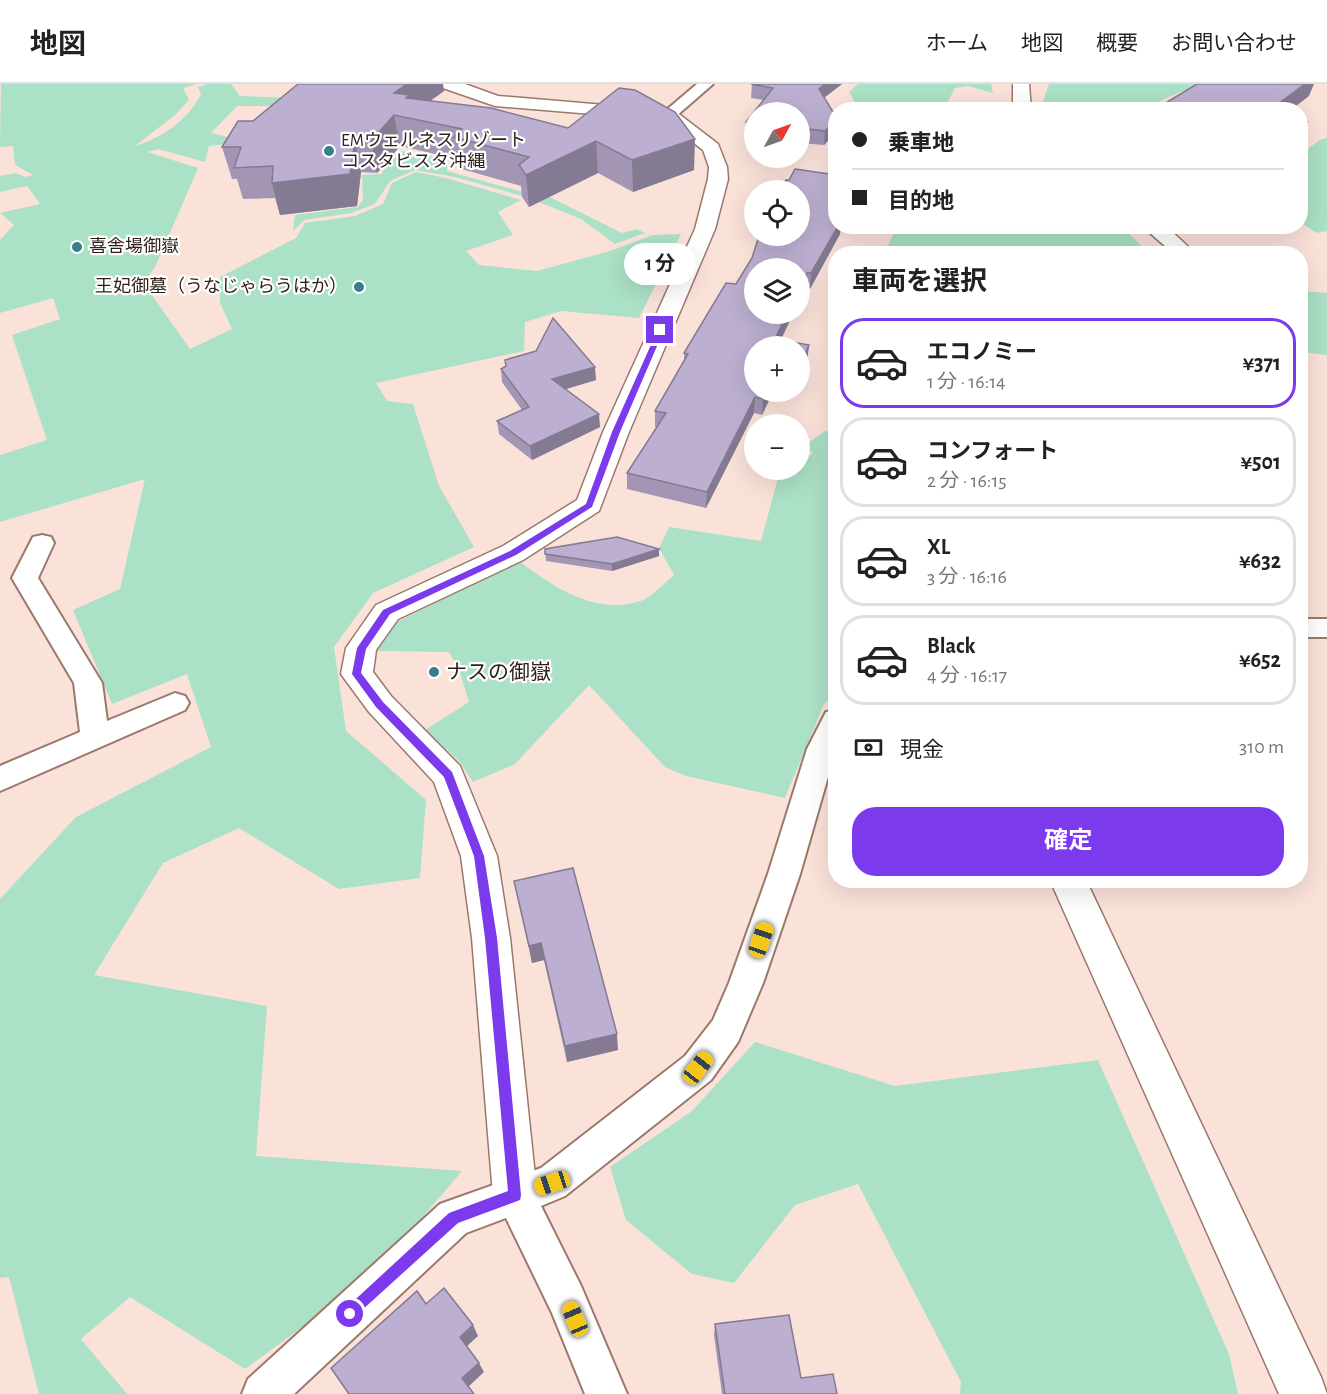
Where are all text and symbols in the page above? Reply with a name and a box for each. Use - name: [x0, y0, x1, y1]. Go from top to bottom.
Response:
- text: 地図: [30, 31, 86, 59]
- text: ホーム: [926, 33, 988, 54]
- text: 地図: [1021, 33, 1063, 54]
- text: 概要: [1096, 33, 1138, 54]
- text: お問い合わせ: [1171, 33, 1297, 54]
- north arrow: [744, 102, 810, 168]
- map controls: [744, 102, 810, 480]
- place label: EMウェルネスリゾート コスタビスタ沖縄: [341, 130, 526, 171]
- text: 乗車地: [888, 132, 954, 154]
- marker: EMウェルネスリゾート コスタビスタ沖縄: [322, 144, 336, 158]
- button: locate: [744, 180, 810, 246]
- text: 目的地: [888, 190, 954, 212]
- place label: 喜舎場御嶽: [89, 236, 179, 256]
- marker: 喜舎場御嶽: [70, 240, 84, 254]
- callout: 1 分: [624, 243, 696, 285]
- text: 1 分: [645, 254, 675, 274]
- button: layers: [744, 258, 810, 324]
- text: 車両を選択: [852, 268, 987, 295]
- place label: 王妃御墓（うなじゃらうはか）: [95, 276, 347, 296]
- marker: 王妃御墓（うなじゃらうはか）: [352, 280, 366, 294]
- route end: [646, 316, 673, 343]
- button: +: [744, 336, 810, 402]
- icon: car: [855, 336, 909, 390]
- text: エコノミー: [927, 341, 1037, 363]
- text: ¥371: [1243, 352, 1281, 374]
- text: 1 分 · 16:14: [927, 372, 1006, 392]
- button: −: [744, 414, 810, 480]
- icon: car: [855, 435, 909, 489]
- text: コンフォート: [927, 440, 1058, 462]
- text: ¥501: [1241, 451, 1281, 473]
- text: 2 分 · 16:15: [927, 471, 1007, 491]
- icon: car: [855, 534, 909, 588]
- text: XL: [927, 536, 950, 558]
- text: ¥632: [1239, 550, 1281, 572]
- text: 3 分 · 16:16: [927, 567, 1007, 587]
- icon: car: [855, 633, 909, 687]
- text: Black: [927, 635, 975, 657]
- text: ¥652: [1239, 649, 1281, 671]
- place label: ナスの御嶽: [446, 661, 551, 683]
- marker: ナスの御嶽: [427, 665, 441, 679]
- text: 4 分 · 16:17: [927, 666, 1007, 686]
- icon: cash: [852, 731, 885, 764]
- text: 310 m: [1239, 737, 1284, 757]
- text: 現金: [900, 739, 944, 761]
- button: 確定: [852, 807, 1284, 876]
- car: [747, 920, 775, 960]
- car: [680, 1048, 716, 1088]
- car: [532, 1169, 572, 1197]
- car: [560, 1299, 590, 1339]
- route start: [336, 1300, 363, 1327]

